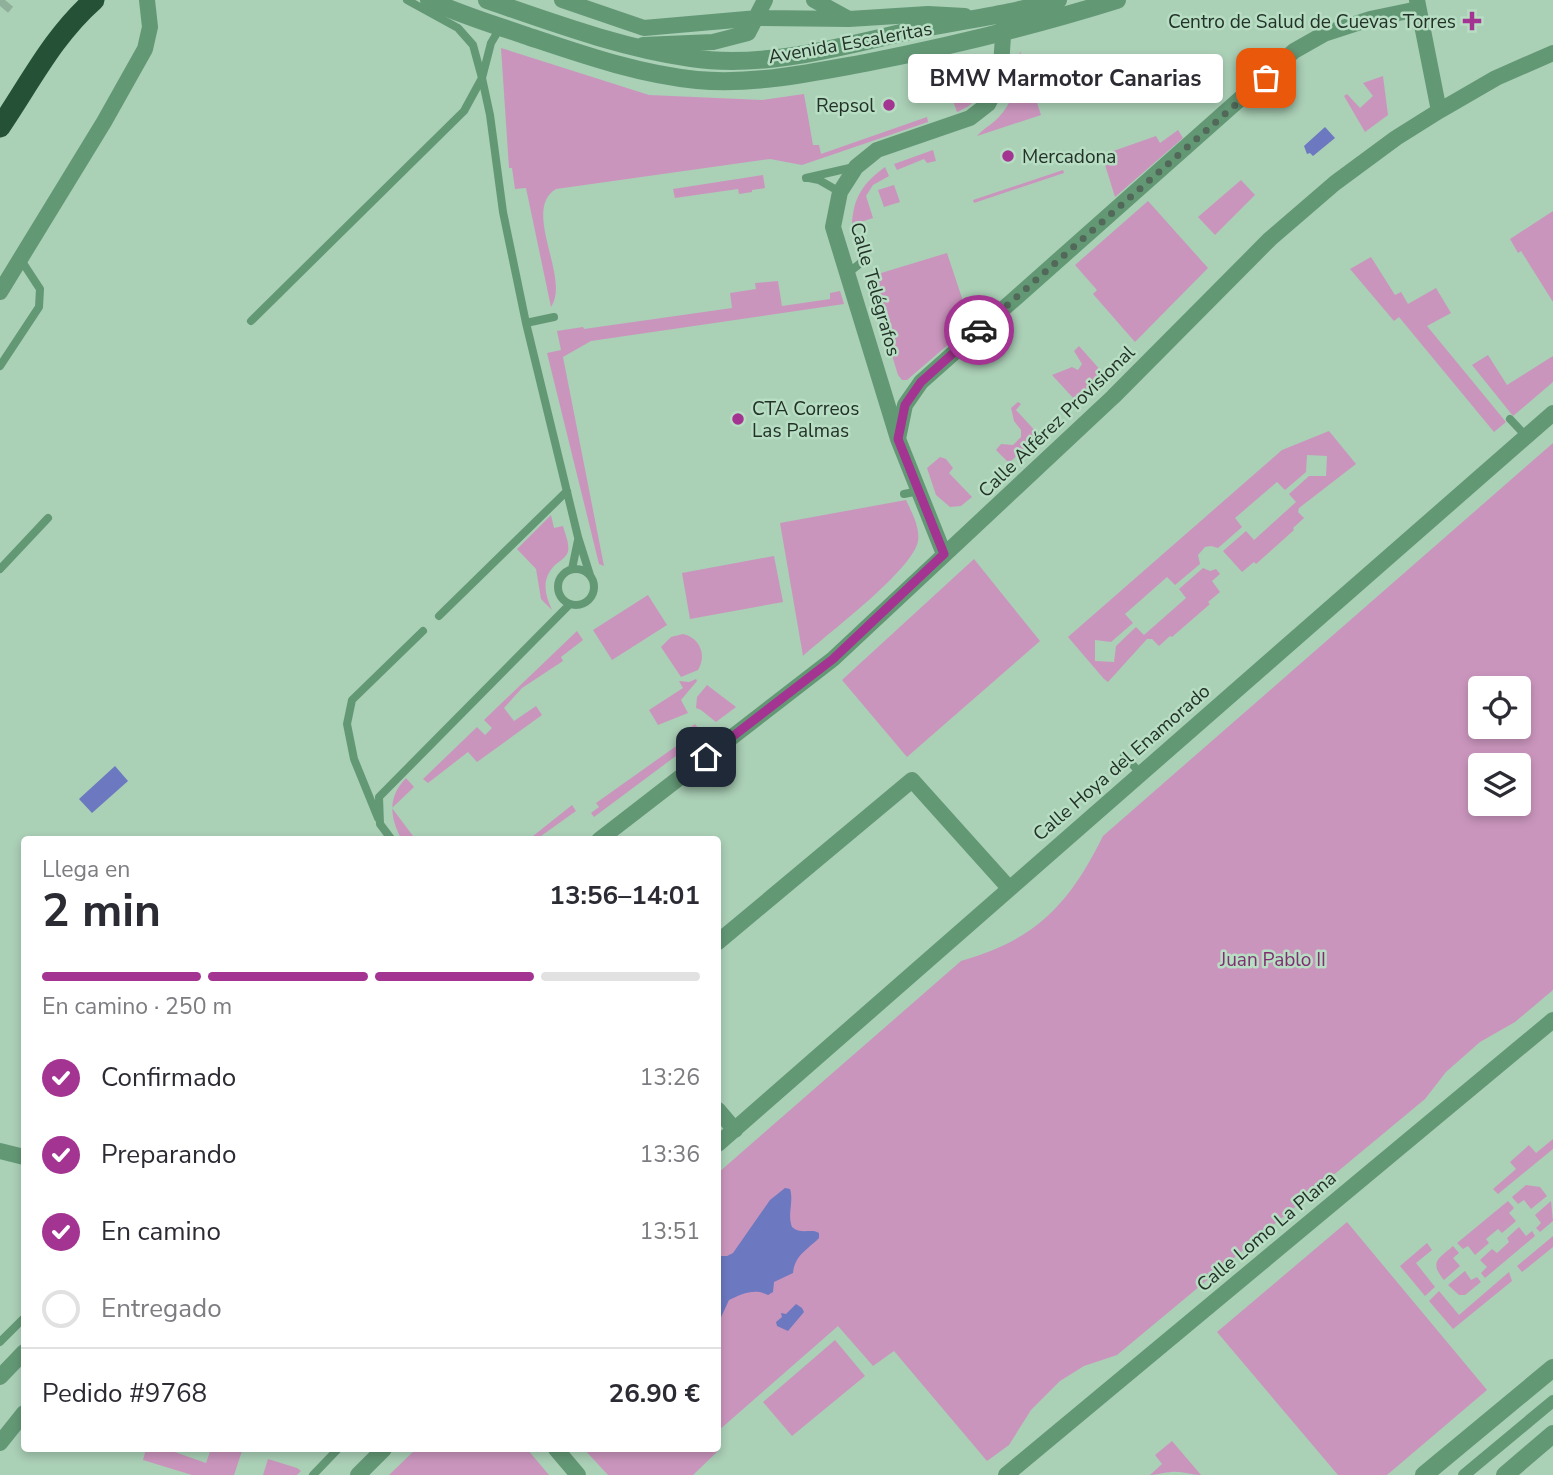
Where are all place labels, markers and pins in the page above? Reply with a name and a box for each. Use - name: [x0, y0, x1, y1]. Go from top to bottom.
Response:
- place label: Centro de Salud de Cuevas Torres: [1168, 9, 1456, 35]
- marker: Centro de Salud de Cuevas Torres: [1462, 11, 1482, 31]
- pin: [1236, 48, 1296, 108]
- callout: BMW Marmotor Canarias: [909, 54, 1224, 102]
- place label: Repsol: [816, 93, 875, 119]
- marker: Repsol: [881, 97, 897, 113]
- place label: Mercadona: [1022, 144, 1116, 170]
- marker: Mercadona: [1000, 148, 1016, 164]
- place label: CTA Correos Las Palmas: [752, 396, 859, 444]
- marker: CTA Correos Las Palmas: [730, 411, 746, 427]
- pin: [676, 727, 736, 787]

